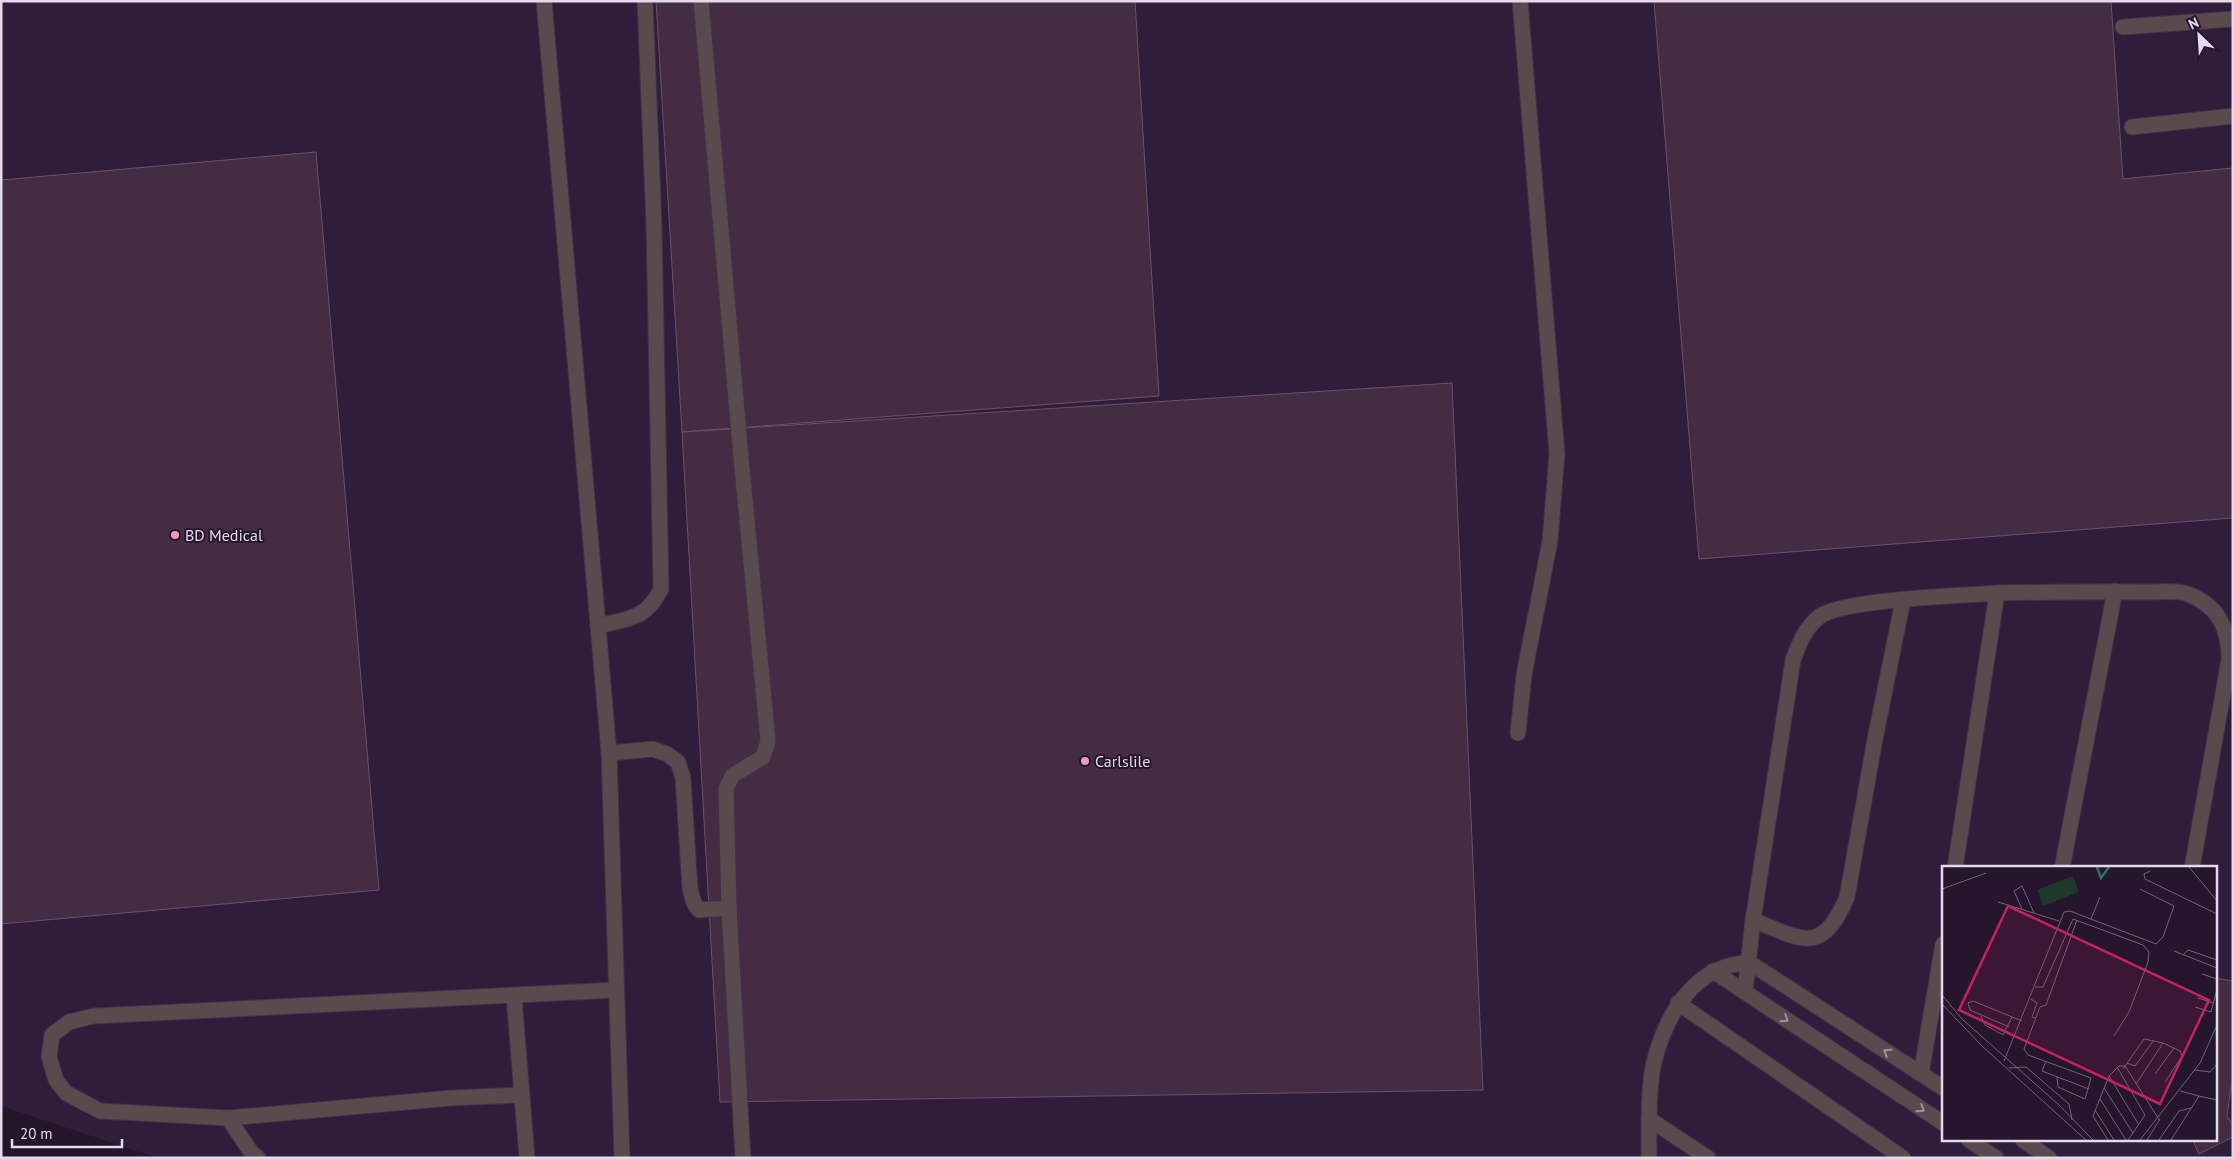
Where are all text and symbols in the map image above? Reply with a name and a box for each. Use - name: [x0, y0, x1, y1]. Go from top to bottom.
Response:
- north arrow: [2174, 10, 2224, 60]
- text: N: [2186, 13, 2201, 33]
- place label: BD Medical: [185, 525, 263, 545]
- marker: BD Medical: [169, 529, 181, 541]
- place label: Carlslile: [1095, 751, 1150, 771]
- marker: Carlslile: [1079, 755, 1091, 767]
- inset map: [1942, 866, 2216, 1142]
- one-way arrow: [1780, 1013, 1789, 1022]
- one-way arrow: [1884, 1049, 1893, 1059]
- one-way arrow: [1916, 1102, 1925, 1112]
- scale bar: [12, 1116, 122, 1148]
- text: 20 m: [20, 1124, 53, 1143]

